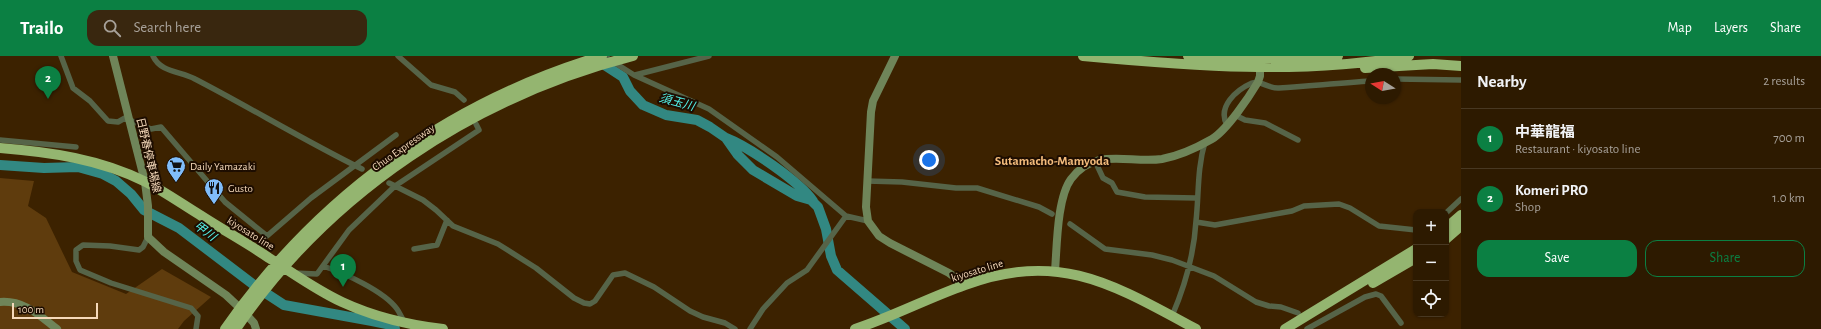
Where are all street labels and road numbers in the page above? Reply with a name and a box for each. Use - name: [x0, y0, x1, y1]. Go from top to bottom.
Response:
- street label: 日野春停車場線: [134, 116, 164, 194]
- street label: Chuo Expressway: [370, 122, 437, 173]
- street label: kiyosato line: [225, 215, 276, 252]
- street label: kiyosato line: [950, 257, 1004, 284]

